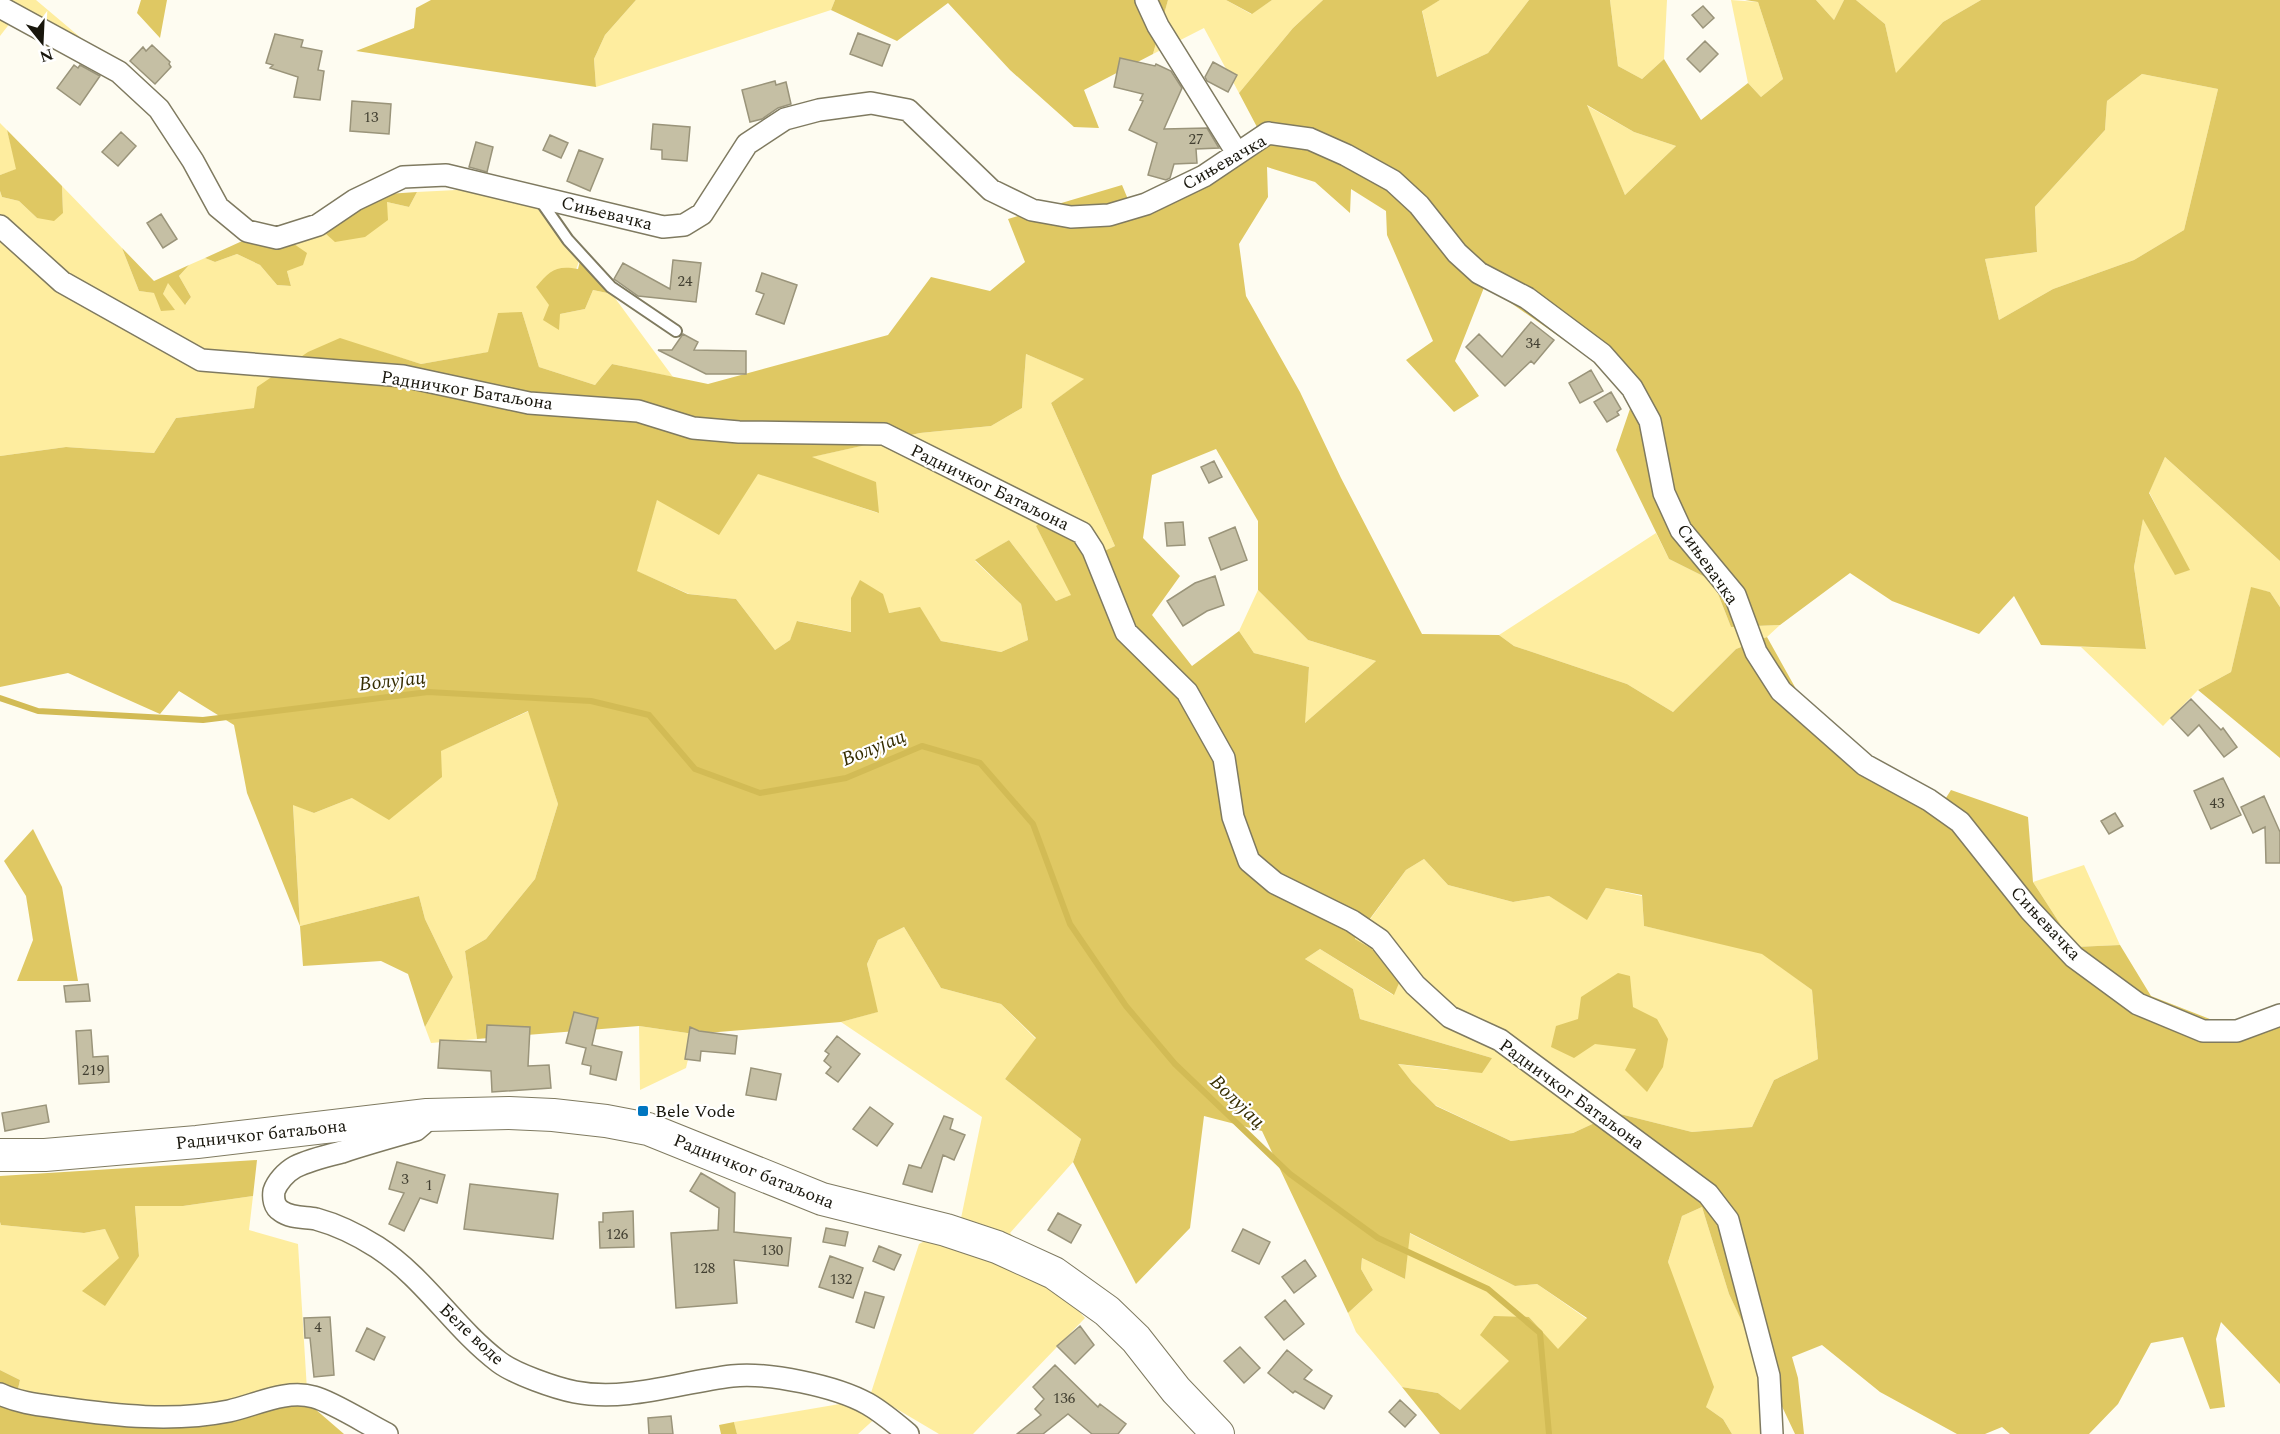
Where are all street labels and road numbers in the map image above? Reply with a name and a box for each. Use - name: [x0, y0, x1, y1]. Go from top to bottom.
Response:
- street label: Сињевачка: [1177, 127, 1272, 197]
- street label: Сињевачка: [558, 189, 656, 238]
- street label: Радничког Батаљона: [379, 364, 555, 417]
- street label: Радничког Батаљона: [906, 437, 1074, 538]
- street label: Сињевачка: [1670, 518, 1745, 610]
- street label: Сињевачка: [2004, 880, 2087, 967]
- street label: Радничког Батаљона: [1493, 1032, 1650, 1157]
- street label: Радничког батаљона: [174, 1112, 348, 1157]
- street label: Радничког батаљона: [669, 1127, 839, 1216]
- street label: Беле воде: [433, 1297, 510, 1372]

